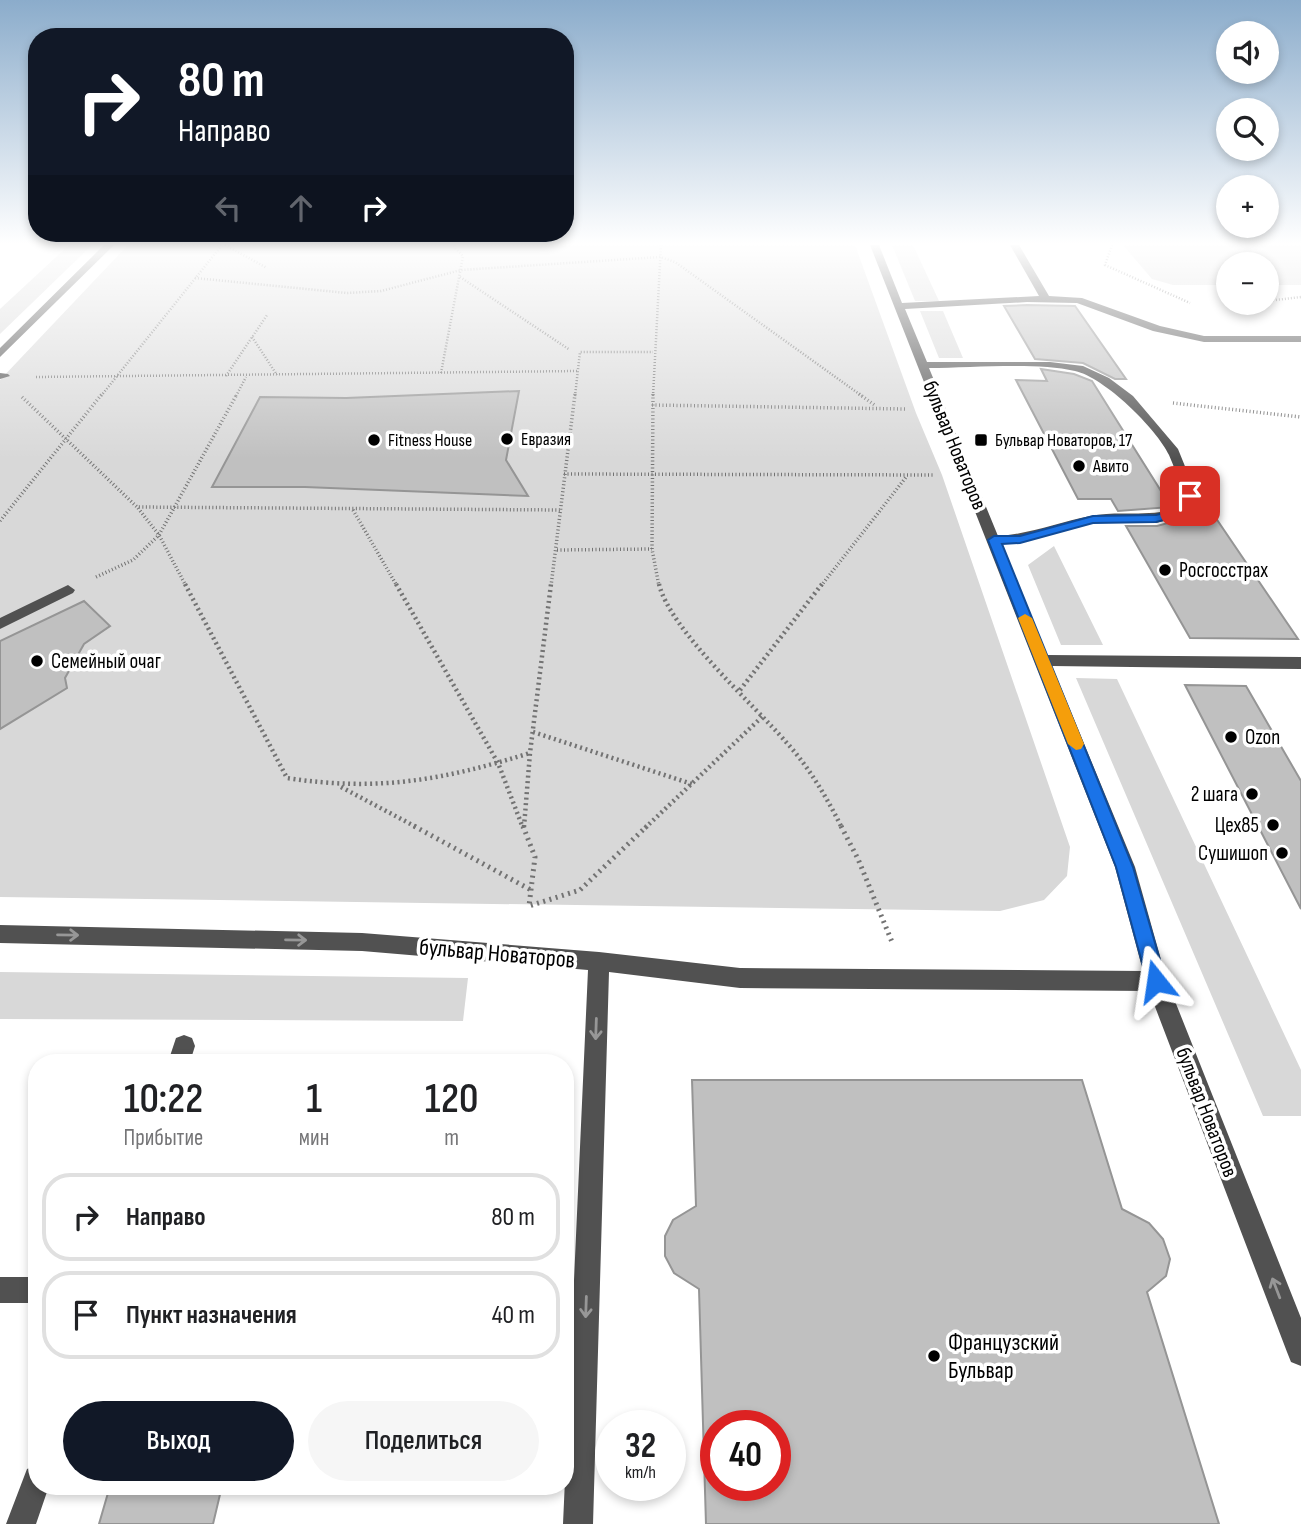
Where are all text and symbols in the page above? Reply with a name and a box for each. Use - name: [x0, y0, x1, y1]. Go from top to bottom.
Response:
- map controls: [1216, 21, 1279, 315]
- button: sound: [1216, 21, 1279, 84]
- text: 80 m: [178, 52, 265, 111]
- icon: right: [63, 56, 154, 147]
- button: search: [1216, 98, 1279, 161]
- text: Направо: [178, 112, 271, 151]
- button: +: [1216, 175, 1279, 238]
- icon: left: [209, 189, 247, 227]
- icon: ahead: [282, 189, 320, 227]
- icon: right: [355, 189, 393, 227]
- button: −: [1216, 252, 1279, 315]
- street label: бульвар Новаторов: [917, 377, 992, 513]
- place label: Евразия: [521, 429, 571, 450]
- place label: Fitness House: [388, 430, 472, 451]
- place label: Бульвар Новаторов, 17: [995, 430, 1133, 451]
- marker: Евразия: [499, 431, 515, 447]
- marker: Fitness House: [366, 432, 382, 448]
- marker: Бульвар Новаторов, 17: [973, 432, 989, 448]
- place label: Авито: [1092, 456, 1129, 477]
- marker: Авито: [1071, 458, 1087, 474]
- pin: [1160, 466, 1220, 526]
- icon: arrive: [1171, 477, 1209, 515]
- place label: Росгосстрах: [1179, 558, 1268, 583]
- marker: Росгосстрах: [1157, 562, 1173, 578]
- place label: Семейный очаг: [51, 649, 161, 674]
- marker: Семейный очаг: [29, 653, 45, 669]
- place label: Ozon: [1245, 725, 1280, 750]
- marker: Ozon: [1223, 729, 1239, 745]
- place label: 2 шага: [1191, 782, 1238, 807]
- marker: 2 шага: [1244, 786, 1260, 802]
- place label: Цех85: [1215, 813, 1259, 838]
- marker: Цех85: [1265, 817, 1281, 833]
- place label: Сушишоп: [1198, 841, 1268, 866]
- marker: Сушишоп: [1274, 845, 1290, 861]
- one-way arrow: [56, 929, 79, 942]
- street label: бульвар Новаторов: [418, 932, 576, 975]
- one-way arrow: [284, 933, 307, 947]
- position arrow: [1119, 944, 1193, 1018]
- one-way arrow: [590, 1017, 603, 1040]
- street label: бульвар Новаторов: [1170, 1044, 1243, 1181]
- text: 10:22: [124, 1074, 203, 1125]
- text: 1: [306, 1074, 322, 1125]
- text: 120: [425, 1074, 478, 1125]
- text: Прибытие: [124, 1124, 203, 1152]
- text: мин: [299, 1124, 329, 1152]
- text: m: [444, 1124, 459, 1152]
- icon: right: [67, 1198, 105, 1236]
- text: Направо: [126, 1202, 205, 1233]
- text: 80 m: [491, 1202, 535, 1233]
- one-way arrow: [1269, 1278, 1282, 1300]
- one-way arrow: [579, 1295, 592, 1318]
- icon: arrive: [67, 1296, 105, 1334]
- text: Пункт назначения: [126, 1300, 297, 1331]
- text: 40 m: [492, 1300, 535, 1331]
- place label: Французский Бульвар: [948, 1328, 1059, 1385]
- marker: Французский Бульвар: [926, 1348, 942, 1364]
- button: Выход: [63, 1401, 294, 1481]
- button: Поделиться: [308, 1401, 539, 1481]
- speed limit sign: 40: [700, 1410, 791, 1501]
- text: 32: [625, 1425, 656, 1468]
- text: km/h: [625, 1462, 656, 1483]

